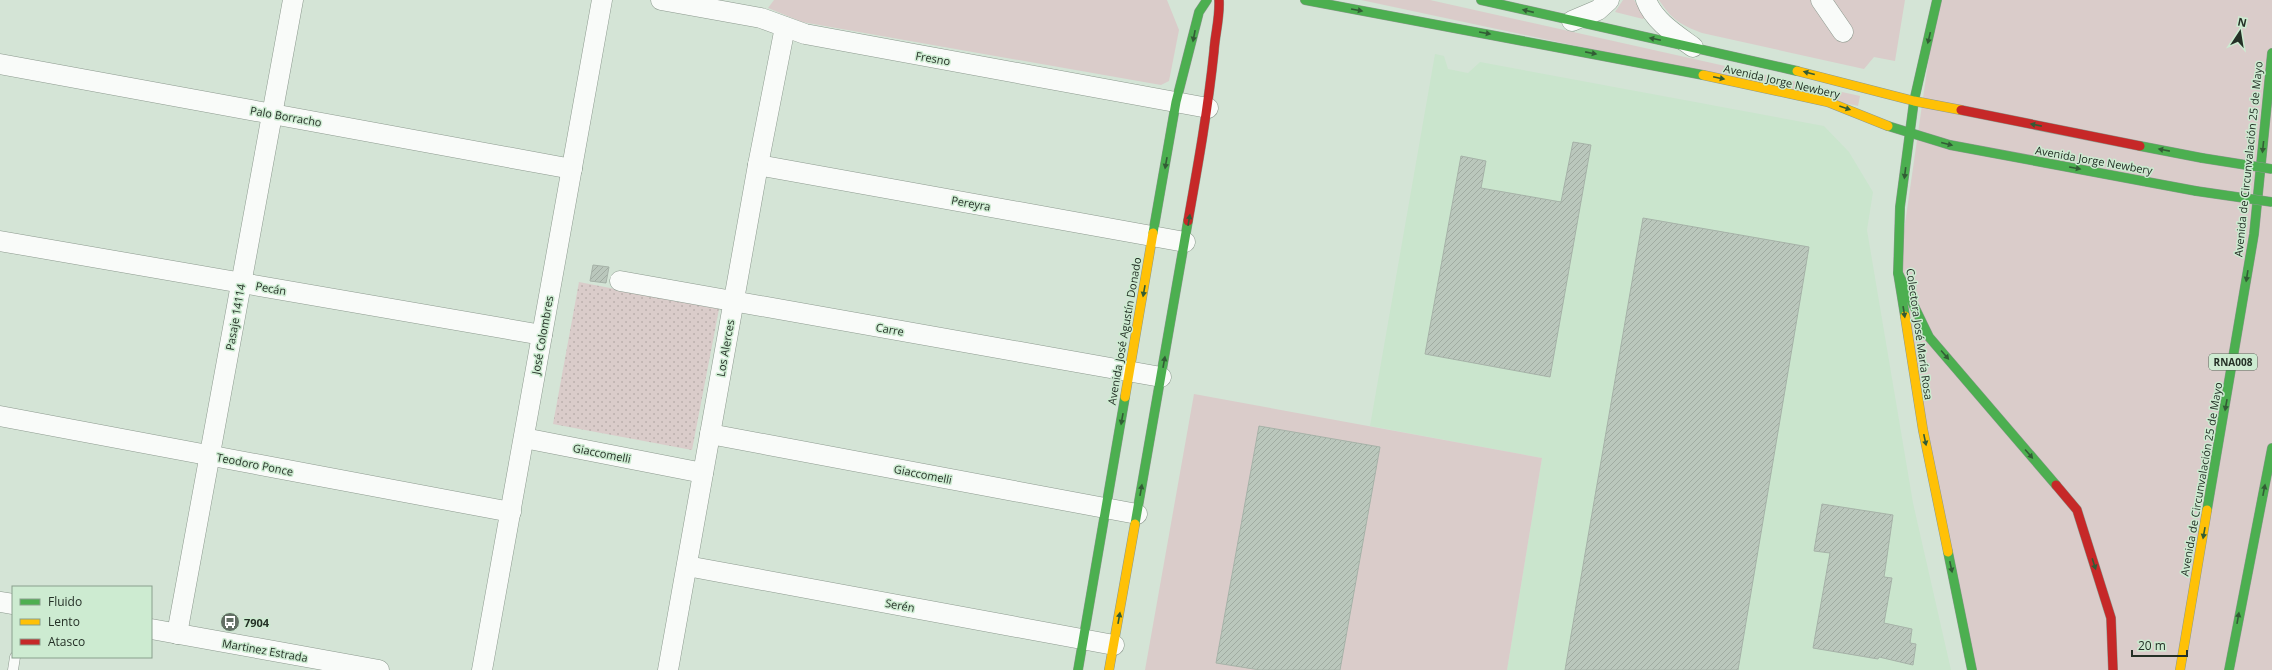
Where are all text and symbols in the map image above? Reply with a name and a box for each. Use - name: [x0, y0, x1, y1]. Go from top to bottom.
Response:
- one-way arrow: [1351, 7, 1363, 13]
- one-way arrow: [1522, 7, 1534, 13]
- north arrow: [2220, 12, 2260, 52]
- text: N: [2236, 13, 2248, 30]
- one-way arrow: [1190, 30, 1196, 42]
- one-way arrow: [1479, 30, 1491, 36]
- one-way arrow: [1925, 32, 1931, 44]
- one-way arrow: [1649, 36, 1661, 42]
- street label: Fresno: [914, 48, 952, 68]
- one-way arrow: [1585, 50, 1597, 56]
- street label: Avenida Jorge Newbery: [1722, 60, 1842, 102]
- street label: Avenida de Circunvalación 25 de Mayo: [2230, 60, 2266, 258]
- one-way arrow: [1803, 70, 1815, 76]
- one-way arrow: [1713, 75, 1725, 81]
- street label: Palo Borracho: [249, 102, 323, 130]
- one-way arrow: [1840, 105, 1852, 111]
- one-way arrow: [2030, 121, 2043, 127]
- one-way arrow: [2260, 141, 2266, 153]
- one-way arrow: [1941, 142, 1953, 148]
- street label: Avenida Jorge Newbery: [2034, 142, 2154, 178]
- one-way arrow: [2158, 147, 2170, 153]
- one-way arrow: [1162, 157, 1168, 169]
- one-way arrow: [2069, 166, 2081, 172]
- one-way arrow: [1901, 167, 1908, 179]
- street label: Pereyra: [950, 192, 992, 214]
- one-way arrow: [1186, 214, 1192, 226]
- street label: Avenida José Agustín Donado: [1104, 256, 1144, 406]
- street label: Colectora José María Rosa: [1903, 267, 1937, 401]
- one-way arrow: [2244, 270, 2250, 282]
- street label: Pecán: [254, 278, 288, 298]
- street label: Pasaje 14114: [222, 282, 248, 351]
- one-way arrow: [1140, 285, 1146, 297]
- street label: José Colombres: [528, 294, 556, 376]
- one-way arrow: [1901, 306, 1907, 318]
- street label: Los Alerces: [713, 318, 737, 378]
- street label: Carre: [875, 319, 905, 339]
- one-way arrow: [1940, 350, 1949, 361]
- road number: RNA008: [2209, 354, 2257, 370]
- one-way arrow: [1161, 356, 1167, 368]
- street label: Avenida de Circunvalación 25 de Mayo: [2177, 380, 2226, 577]
- one-way arrow: [2223, 399, 2229, 411]
- one-way arrow: [1118, 413, 1124, 425]
- one-way arrow: [1922, 434, 1928, 446]
- street label: Giaccomelli: [572, 440, 632, 466]
- street label: Teodoro Ponce: [215, 449, 295, 479]
- one-way arrow: [2024, 449, 2034, 459]
- street label: Giaccomelli: [893, 461, 953, 487]
- one-way arrow: [1138, 484, 1144, 496]
- one-way arrow: [2261, 484, 2267, 496]
- one-way arrow: [2201, 527, 2207, 539]
- one-way arrow: [2091, 558, 2097, 570]
- one-way arrow: [1949, 561, 1955, 574]
- legend: [12, 586, 152, 658]
- text: Fluido: [48, 593, 82, 610]
- street label: Serén: [884, 595, 916, 615]
- bus stop icon: 7904: [219, 611, 241, 633]
- one-way arrow: [1116, 612, 1122, 624]
- one-way arrow: [2236, 612, 2242, 624]
- text: Lento: [48, 613, 80, 630]
- place label: 7904: [244, 615, 270, 630]
- scale bar: [2132, 632, 2187, 658]
- text: Atasco: [48, 633, 85, 650]
- street label: Martinez Estrada: [221, 635, 309, 665]
- text: 20 m: [2138, 637, 2166, 654]

